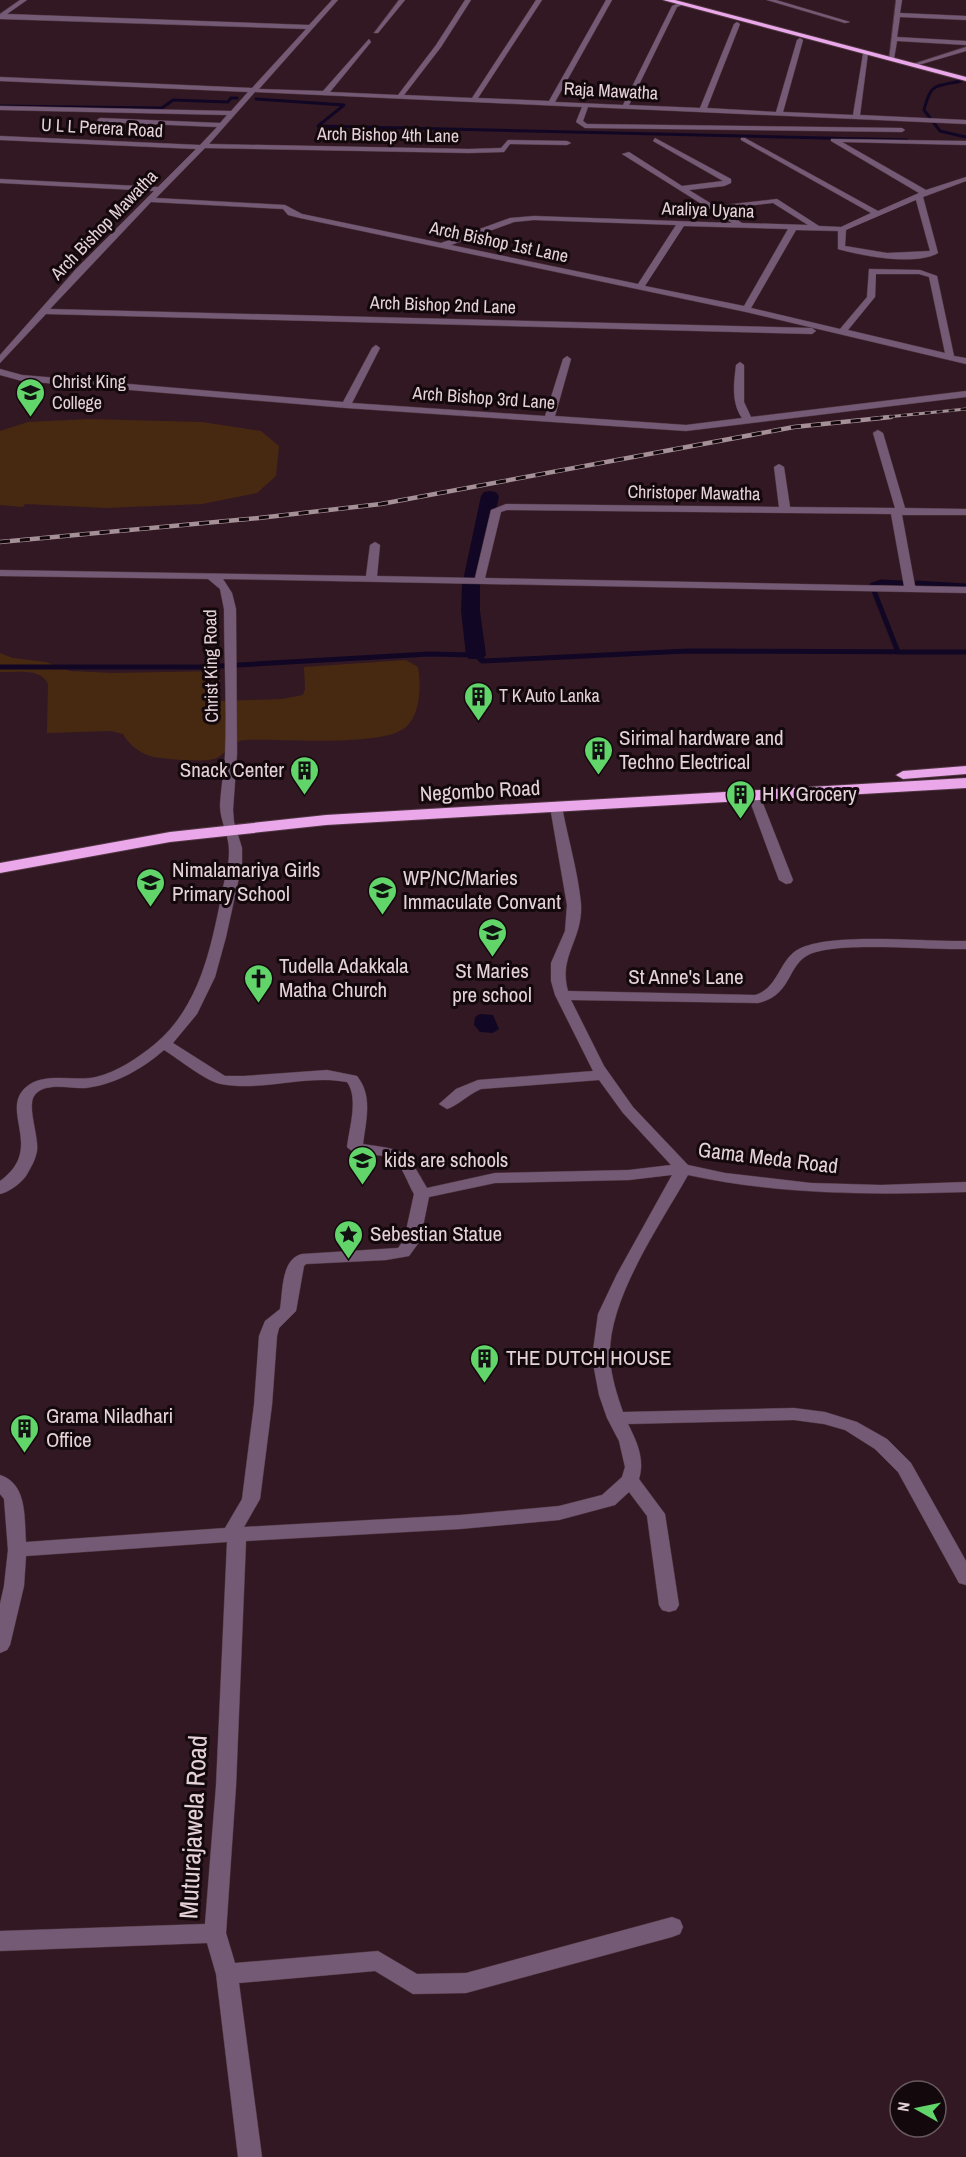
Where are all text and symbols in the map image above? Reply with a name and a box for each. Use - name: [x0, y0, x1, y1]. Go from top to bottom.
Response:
- street label: Raja Mawatha: [563, 76, 659, 105]
- street label: U L L Perera Road: [40, 112, 164, 143]
- street label: Arch Bishop 4th Lane: [316, 121, 459, 148]
- street label: Arch Bishop Mawatha: [44, 164, 163, 286]
- street label: Araliya Uyana: [660, 195, 755, 224]
- street label: Arch Bishop 1st Lane: [426, 214, 571, 268]
- street label: Arch Bishop 2nd Lane: [369, 289, 516, 320]
- place label: Christ King College: [52, 369, 127, 415]
- school or university icon: Christ King College: [15, 376, 47, 418]
- street label: Arch Bishop 3rd Lane: [411, 380, 556, 415]
- street label: Christoper Mawatha: [627, 479, 761, 506]
- street label: Christ King Road: [197, 609, 224, 723]
- building icon: T K Auto Lanka: [462, 680, 494, 722]
- place label: T K Auto Lanka: [499, 683, 600, 708]
- place label: Sirimal hardware and Techno Electrical: [619, 723, 784, 776]
- building icon: Sirimal hardware and Techno Electrical: [582, 734, 614, 776]
- building icon: Snack Center: [289, 754, 321, 796]
- place label: Snack Center: [180, 755, 284, 784]
- street label: Negombo Road: [419, 773, 541, 808]
- building icon: H K Grocery: [725, 778, 757, 820]
- place label: H K Grocery: [762, 779, 857, 808]
- place label: Nimalamariya Girls Primary School: [172, 855, 320, 908]
- place label: WP/NC/Maries Immaculate Convant: [403, 863, 561, 916]
- school or university icon: Nimalamariya Girls Primary School: [135, 866, 167, 908]
- school or university icon: WP/NC/Maries Immaculate Convant: [366, 874, 398, 916]
- school or university icon: St Maries pre school: [476, 916, 508, 958]
- place label: Tudella Adakkala Matha Church: [279, 951, 409, 1004]
- place label: St Maries pre school: [452, 956, 532, 1009]
- church icon: Tudella Adakkala Matha Church: [242, 962, 274, 1004]
- street label: St Anne's Lane: [628, 962, 744, 991]
- street label: Gama Meda Road: [696, 1135, 840, 1180]
- school or university icon: kids are schools: [347, 1144, 379, 1186]
- place label: kids are schools: [384, 1145, 508, 1174]
- place icon: Sebestian Statue: [333, 1218, 365, 1260]
- place label: Sebestian Statue: [370, 1219, 502, 1248]
- building icon: THE DUTCH HOUSE: [469, 1342, 501, 1384]
- place label: THE DUTCH HOUSE: [506, 1343, 672, 1372]
- place label: Grama Niladhari Office: [46, 1401, 173, 1454]
- building icon: Grama Niladhari Office: [9, 1412, 41, 1454]
- street label: Muturajawela Road: [170, 1734, 215, 1920]
- north arrow: [888, 2079, 948, 2139]
- text: N: [892, 2100, 915, 2113]

